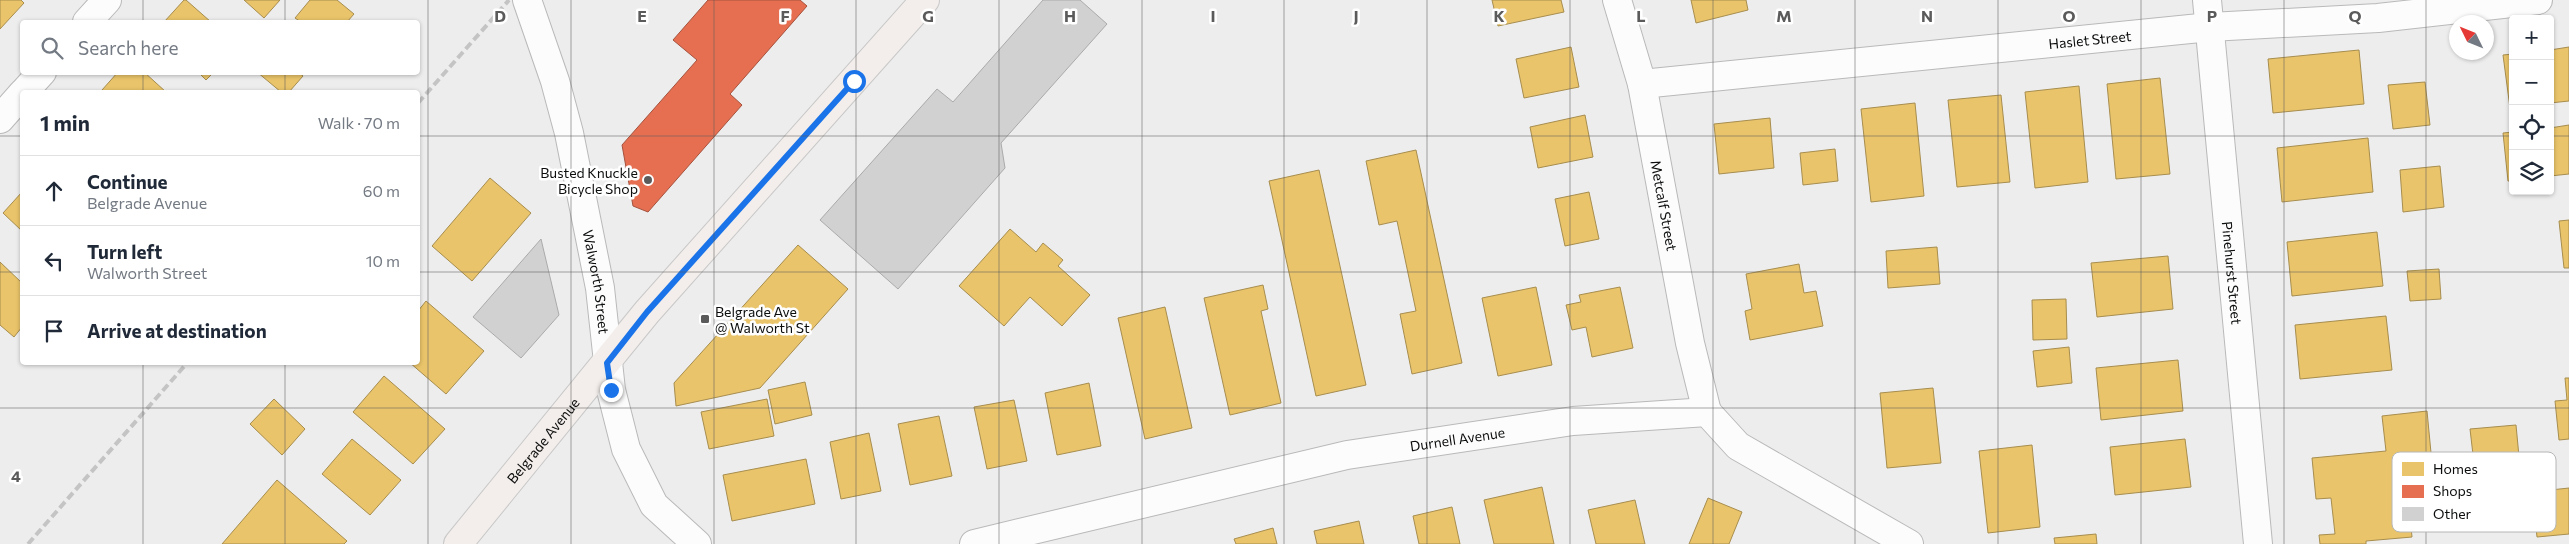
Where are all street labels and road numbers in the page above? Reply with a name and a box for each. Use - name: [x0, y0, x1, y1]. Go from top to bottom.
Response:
- street label: Haslet Street: [2048, 26, 2132, 52]
- street label: Metcalf Street: [1648, 159, 1681, 252]
- street label: Pinehurst Street: [2219, 221, 2246, 325]
- street label: Walworth Street: [580, 228, 613, 335]
- street label: Belgrade Avenue: [503, 394, 582, 486]
- street label: Durnell Avenue: [1409, 423, 1506, 454]

